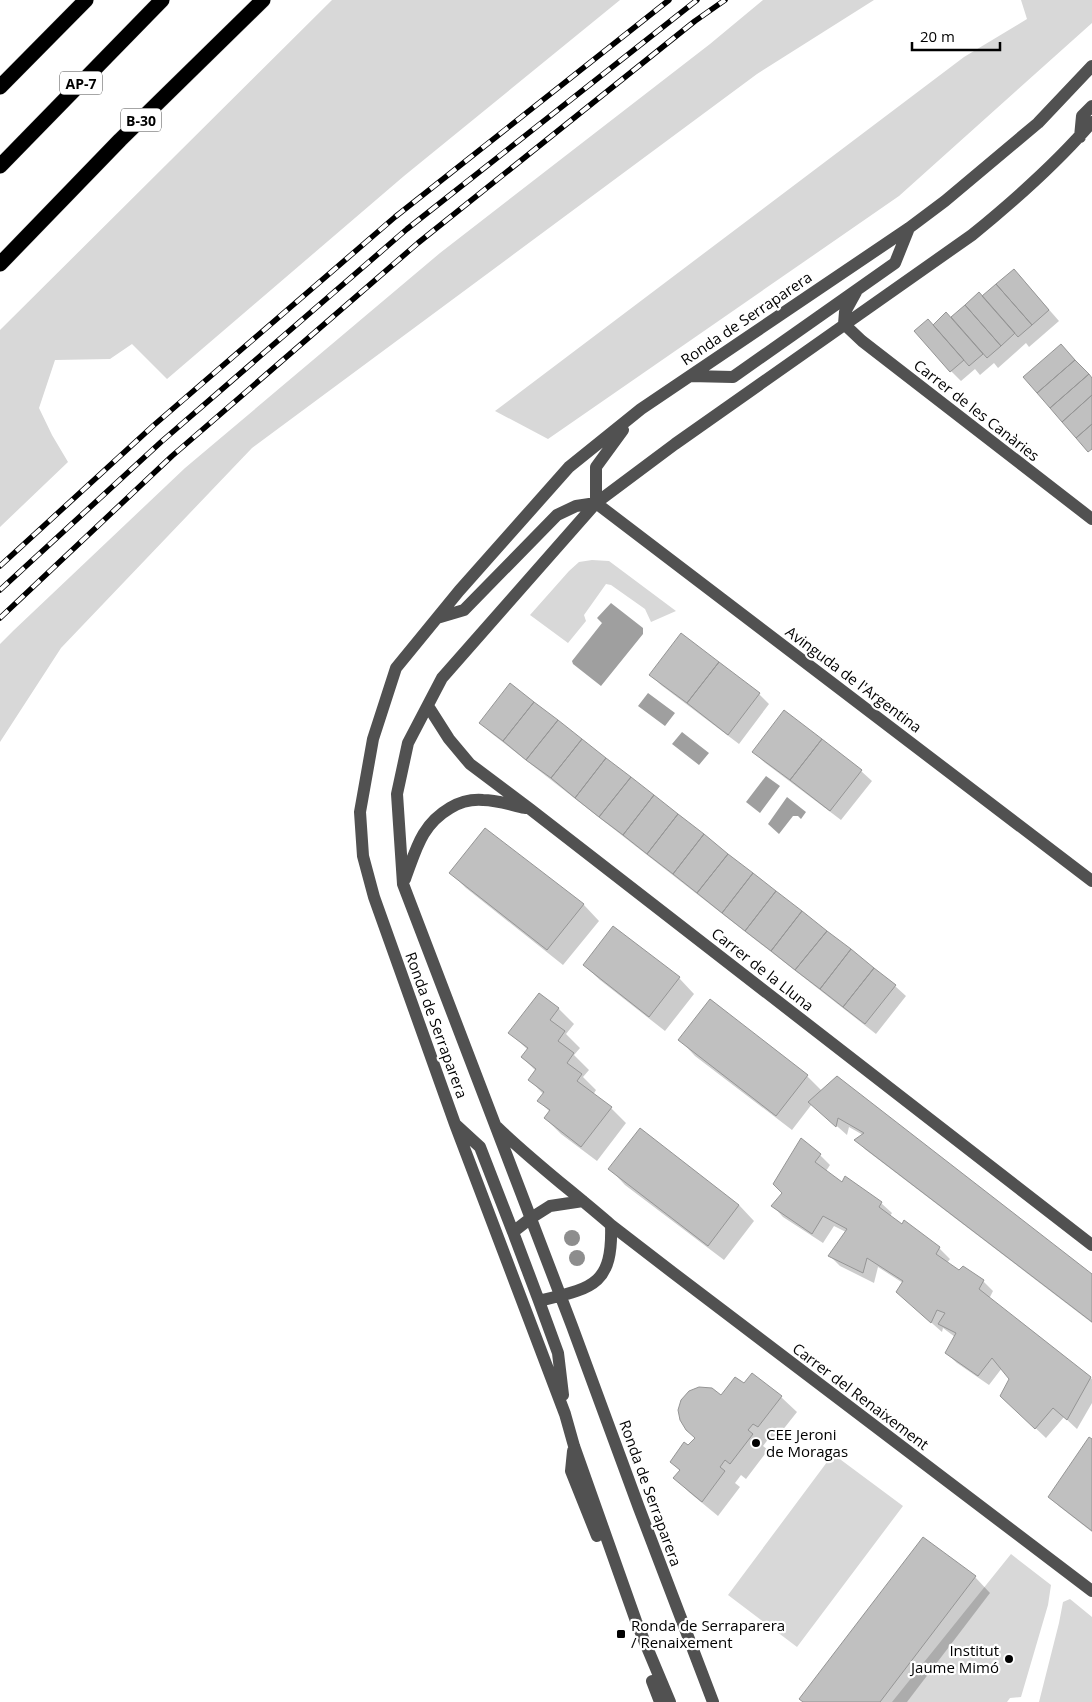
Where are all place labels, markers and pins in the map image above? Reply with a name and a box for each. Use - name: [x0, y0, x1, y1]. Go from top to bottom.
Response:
- place label: CEE Jeroni de Moragas: [766, 1424, 848, 1461]
- marker: CEE Jeroni de Moragas: [750, 1437, 762, 1449]
- place label: Ronda de Serraparera / Renaixement: [631, 1615, 785, 1652]
- marker: Ronda de Serraparera / Renaixement: [615, 1628, 627, 1640]
- place label: Institut Jaume Mimó: [909, 1640, 999, 1677]
- marker: Institut Jaume Mimó: [1003, 1653, 1015, 1665]

